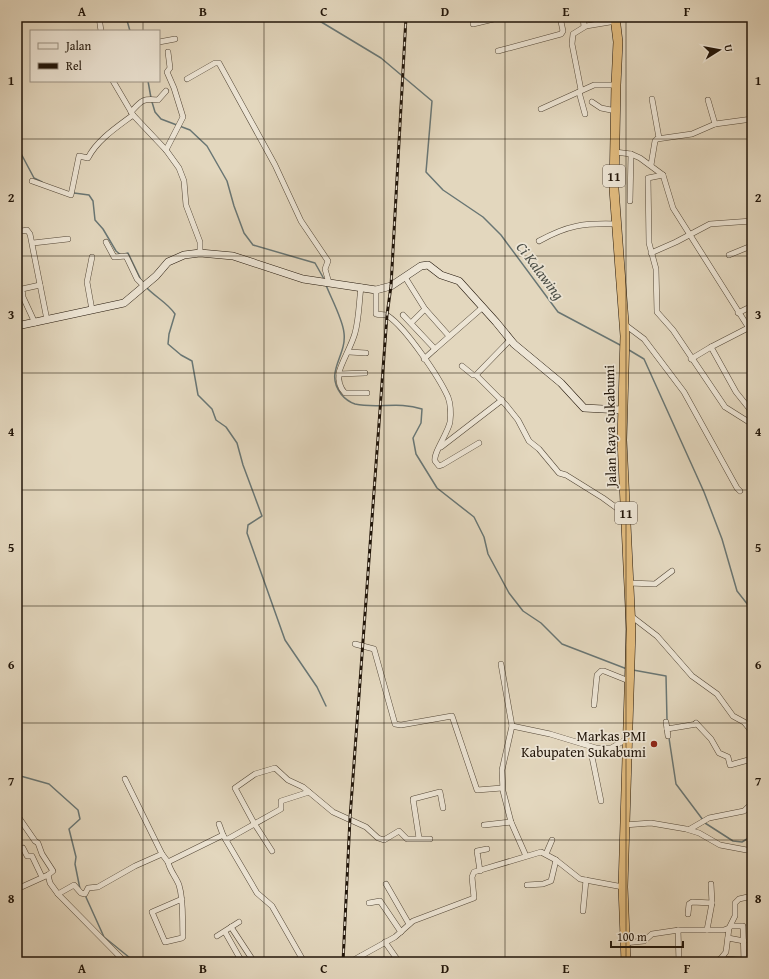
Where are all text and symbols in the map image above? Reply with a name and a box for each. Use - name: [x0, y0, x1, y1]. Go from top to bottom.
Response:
- text: A: [78, 2, 87, 21]
- text: B: [199, 2, 207, 21]
- text: C: [320, 2, 328, 21]
- text: D: [441, 2, 449, 21]
- text: E: [563, 2, 570, 21]
- text: F: [684, 2, 691, 21]
- legend: [30, 30, 160, 82]
- north arrow: [699, 30, 739, 70]
- text: Jalan: [64, 37, 91, 54]
- text: U: [720, 43, 737, 54]
- text: Rel: [66, 57, 83, 74]
- text: 1: [8, 71, 14, 90]
- text: 1: [755, 71, 761, 90]
- road number: 11: [603, 165, 625, 187]
- text: 2: [8, 188, 15, 207]
- text: 2: [755, 188, 762, 207]
- water label: Ci Kalawing: [512, 237, 569, 304]
- text: 3: [8, 305, 14, 324]
- text: 3: [755, 305, 761, 324]
- street label: Jalan Raya Sukabumi: [599, 365, 621, 489]
- text: 4: [8, 422, 15, 441]
- text: 4: [755, 422, 762, 441]
- road number: 11: [615, 502, 637, 524]
- text: 5: [8, 538, 15, 557]
- text: 5: [755, 538, 762, 557]
- text: 6: [8, 655, 15, 674]
- text: 6: [755, 655, 762, 674]
- place label: Markas PMI Kabupaten Sukabumi: [521, 726, 646, 762]
- marker: Markas PMI Kabupaten Sukabumi: [649, 739, 659, 749]
- text: 7: [8, 772, 15, 791]
- text: 7: [755, 772, 762, 791]
- text: 8: [8, 889, 15, 908]
- text: 8: [755, 889, 762, 908]
- scale bar: [611, 923, 683, 949]
- text: 100 m: [617, 928, 647, 945]
- text: A: [78, 959, 87, 978]
- text: B: [199, 959, 207, 978]
- text: C: [320, 959, 328, 978]
- text: D: [441, 959, 449, 978]
- text: E: [563, 959, 570, 978]
- text: F: [684, 959, 691, 978]

